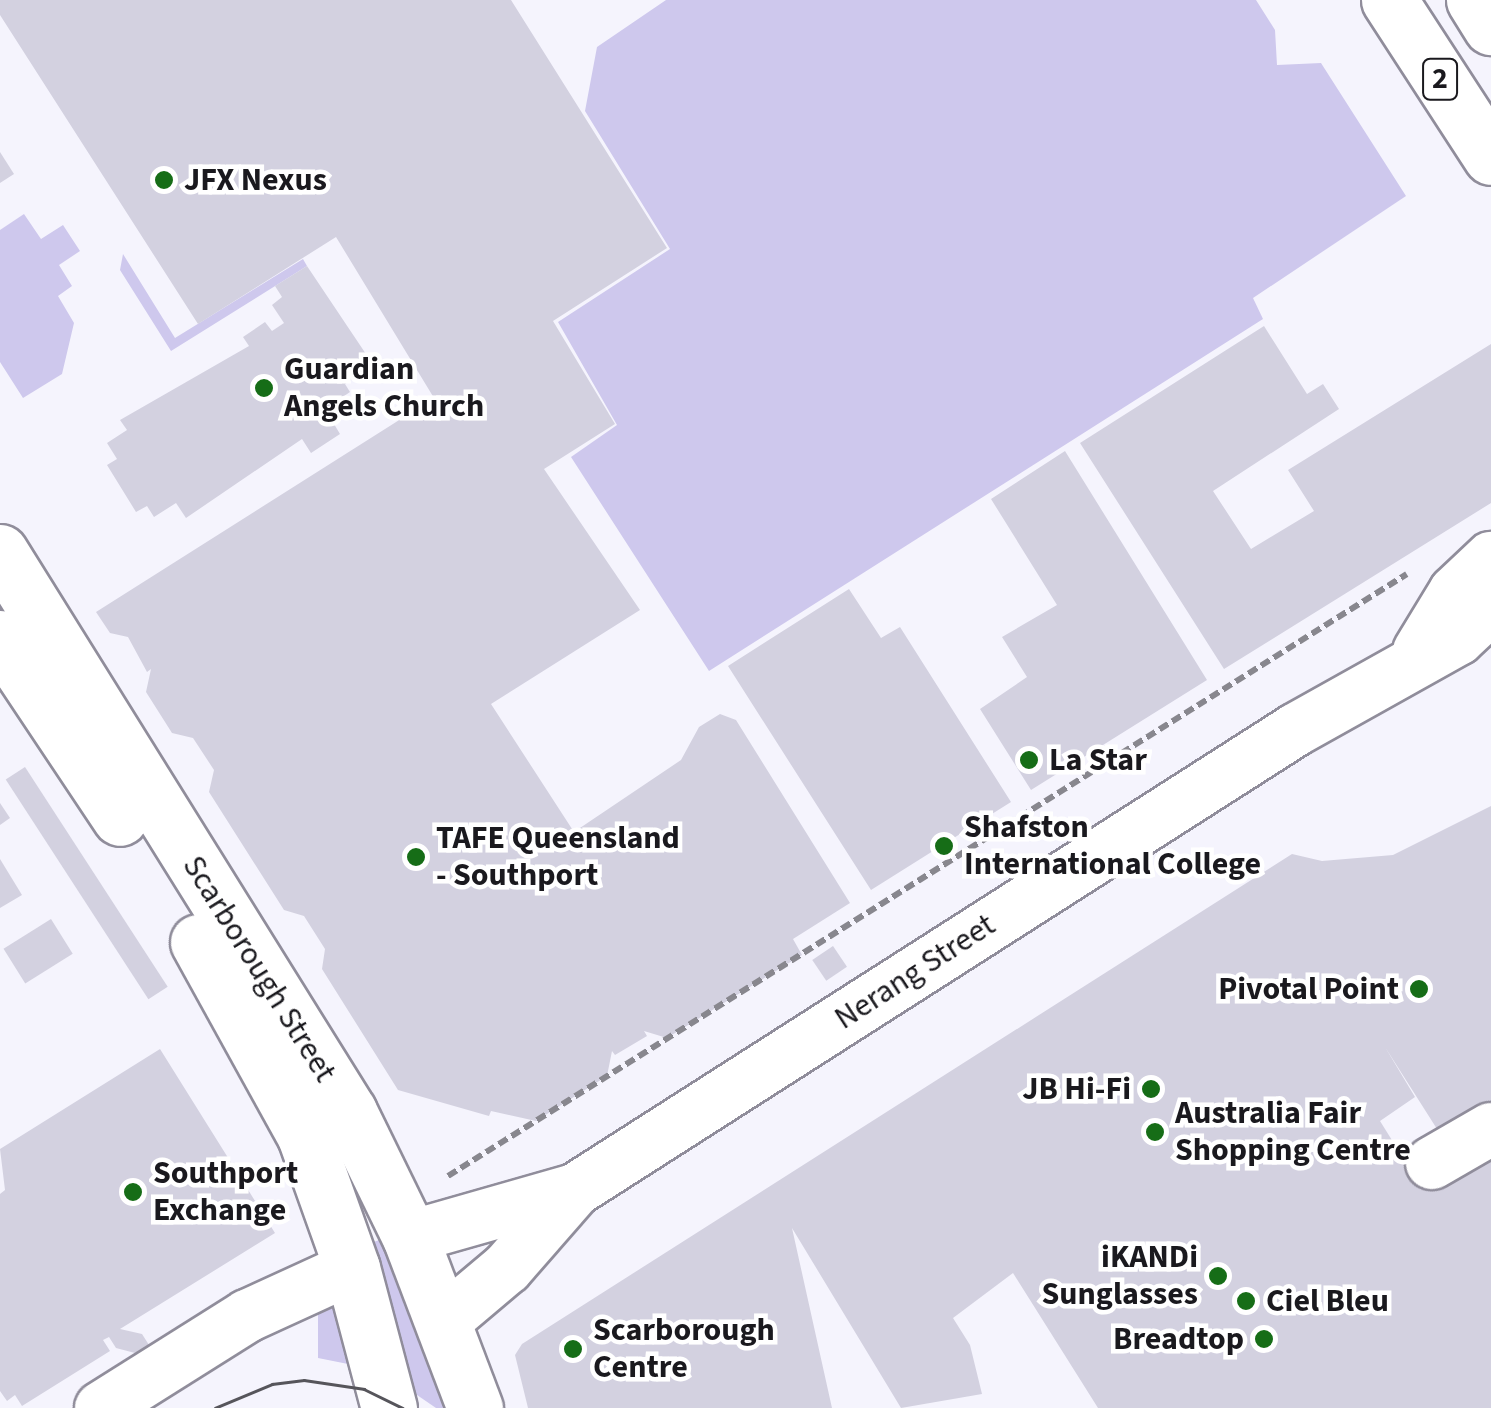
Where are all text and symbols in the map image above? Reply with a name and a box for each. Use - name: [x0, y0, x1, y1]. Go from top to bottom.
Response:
- road number: 2: [1420, 54, 1460, 104]
- place label: JFX Nexus: [184, 161, 327, 199]
- marker: JFX Nexus: [153, 169, 175, 191]
- place label: Guardian Angels Church: [284, 351, 484, 426]
- marker: Guardian Angels Church: [253, 377, 275, 399]
- place label: La Star: [1049, 741, 1147, 779]
- marker: La Star: [1018, 749, 1040, 771]
- place label: Shafston International College: [964, 809, 1261, 884]
- place label: TAFE Queensland - Southport: [436, 820, 680, 895]
- marker: Shafston International College: [933, 835, 955, 857]
- marker: TAFE Queensland - Southport: [405, 846, 427, 868]
- street label: Scarborough Street: [174, 849, 344, 1089]
- street label: Nerang Street: [828, 906, 1002, 1038]
- place label: Pivotal Point: [1218, 970, 1399, 1008]
- marker: Pivotal Point: [1408, 978, 1430, 1000]
- place label: JB Hi-Fi: [1022, 1070, 1131, 1108]
- marker: JB Hi-Fi: [1140, 1078, 1162, 1100]
- place label: Australia Fair Shopping Centre: [1175, 1095, 1411, 1170]
- marker: Australia Fair Shopping Centre: [1144, 1121, 1166, 1143]
- place label: Southport Exchange: [153, 1155, 298, 1230]
- marker: Southport Exchange: [122, 1181, 144, 1203]
- place label: iKANDi Sunglasses: [1042, 1239, 1198, 1314]
- marker: iKANDi Sunglasses: [1207, 1265, 1229, 1287]
- place label: Ciel Bleu: [1266, 1282, 1389, 1320]
- marker: Ciel Bleu: [1235, 1290, 1257, 1312]
- place label: Scarborough Centre: [593, 1312, 775, 1387]
- place label: Breadtop: [1113, 1320, 1244, 1358]
- marker: Breadtop: [1253, 1328, 1275, 1350]
- marker: Scarborough Centre: [562, 1338, 584, 1360]

